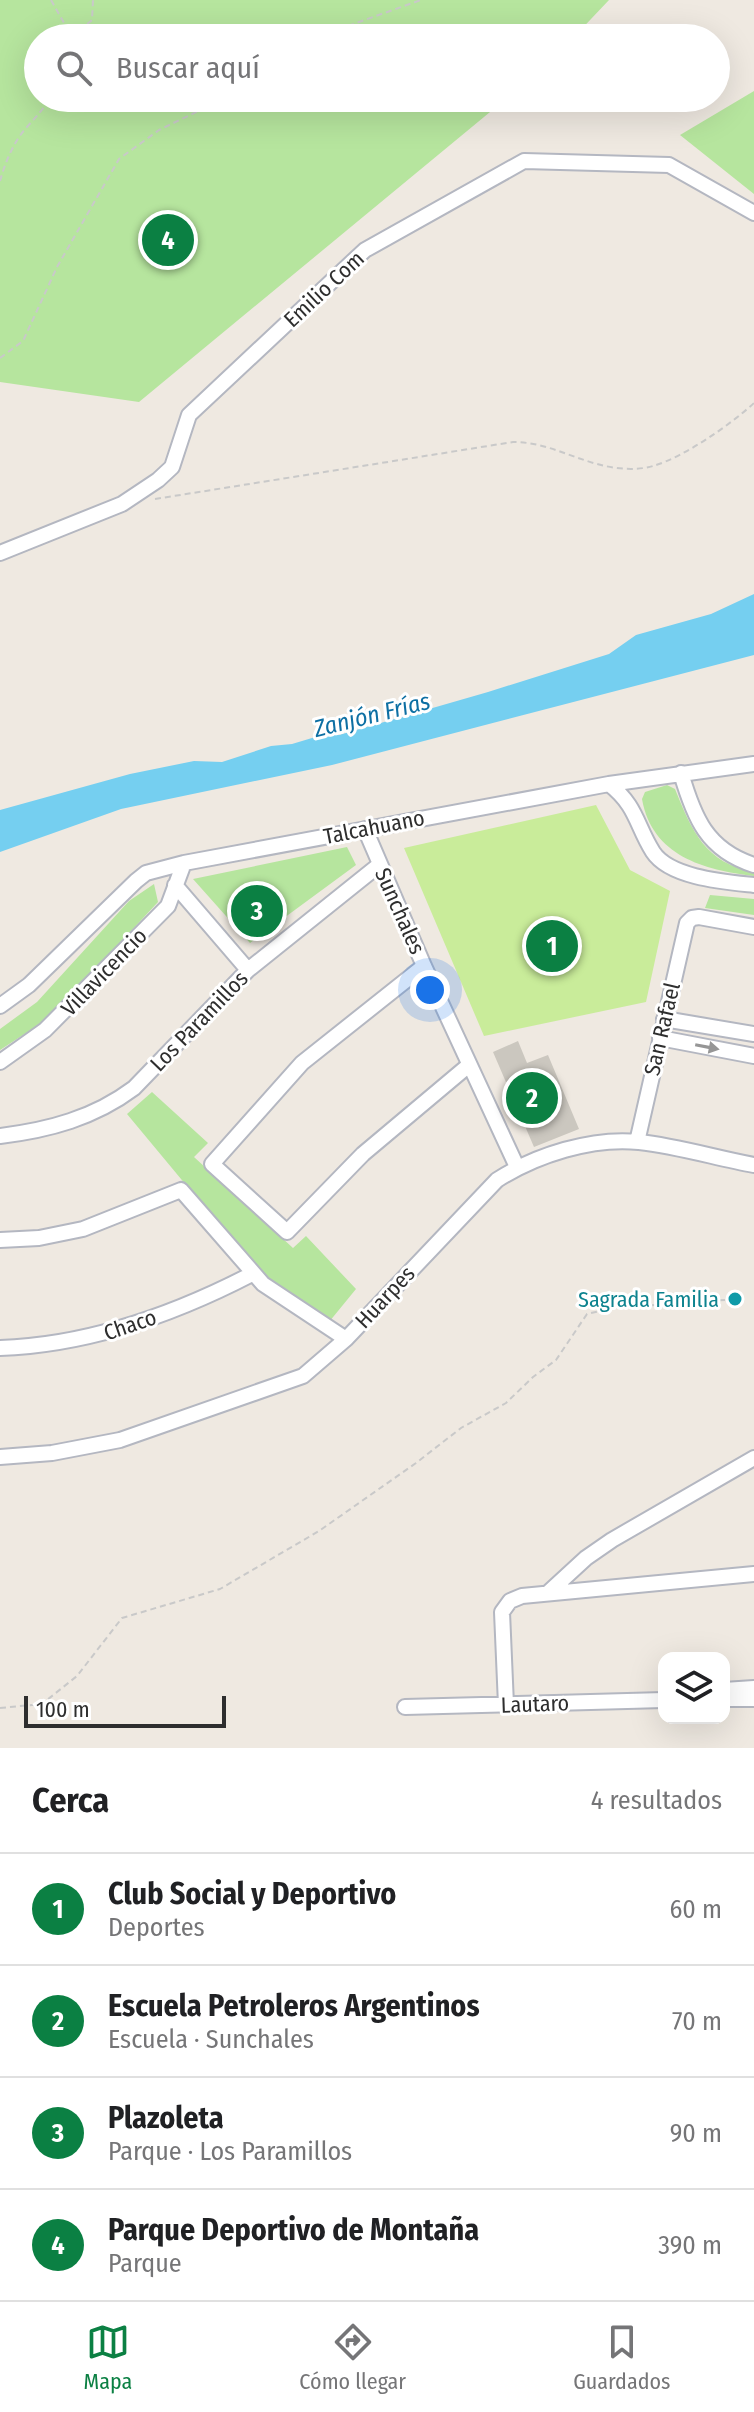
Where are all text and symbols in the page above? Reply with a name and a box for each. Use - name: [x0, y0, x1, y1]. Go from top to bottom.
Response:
- search box: [24, 24, 730, 112]
- icon: search: [52, 46, 96, 90]
- text: Buscar aquí: [116, 50, 260, 86]
- pin: 4: [142, 210, 194, 270]
- street label: Emilio Com: [278, 245, 370, 333]
- water label: Zanjón Frías: [310, 687, 433, 743]
- street label: Talcahuano: [321, 804, 427, 850]
- street label: Sunchales: [369, 864, 431, 958]
- pin: 3: [231, 881, 283, 941]
- pin: 1: [526, 916, 578, 976]
- street label: Villavicencio: [55, 922, 153, 1022]
- street label: Los Paramillos: [144, 965, 254, 1077]
- your location: [410, 970, 450, 1010]
- street label: San Rafael: [638, 980, 686, 1078]
- one-way arrow: [695, 1041, 720, 1054]
- pin: 2: [506, 1068, 558, 1128]
- street label: Huarpes: [349, 1260, 421, 1334]
- place label: Sagrada Familia: [578, 1286, 719, 1313]
- marker: Sagrada Familia: [726, 1290, 744, 1308]
- street label: Chaco: [100, 1303, 160, 1347]
- map controls: [658, 1652, 730, 1724]
- button: layers: [658, 1652, 730, 1724]
- street label: Lautaro: [500, 1689, 570, 1719]
- scale bar: [24, 1692, 226, 1728]
- text: 100 m: [36, 1696, 90, 1723]
- text: Cerca: [32, 1780, 109, 1821]
- text: 4 resultados: [591, 1785, 722, 1816]
- text: Club Social y Deportivo: [108, 1876, 396, 1912]
- text: 1: [53, 1894, 64, 1925]
- text: 60 m: [669, 1894, 722, 1925]
- text: Deportes: [108, 1912, 205, 1943]
- text: Escuela Petroleros Argentinos: [108, 1988, 480, 2024]
- text: 2: [52, 2006, 64, 2037]
- text: 70 m: [672, 2006, 722, 2037]
- text: Escuela · Sunchales: [108, 2024, 314, 2055]
- text: Plazoleta: [108, 2100, 224, 2136]
- text: 3: [52, 2118, 64, 2149]
- text: 90 m: [670, 2118, 722, 2149]
- text: Parque · Los Paramillos: [108, 2136, 352, 2167]
- text: Parque Deportivo de Montaña: [108, 2212, 479, 2248]
- text: 4: [51, 2230, 65, 2261]
- text: 390 m: [658, 2230, 722, 2261]
- text: Parque: [108, 2248, 182, 2279]
- tab: Mapa: [84, 2320, 132, 2395]
- tab: Cómo llegar: [299, 2320, 406, 2395]
- tab: Guardados: [573, 2320, 670, 2395]

